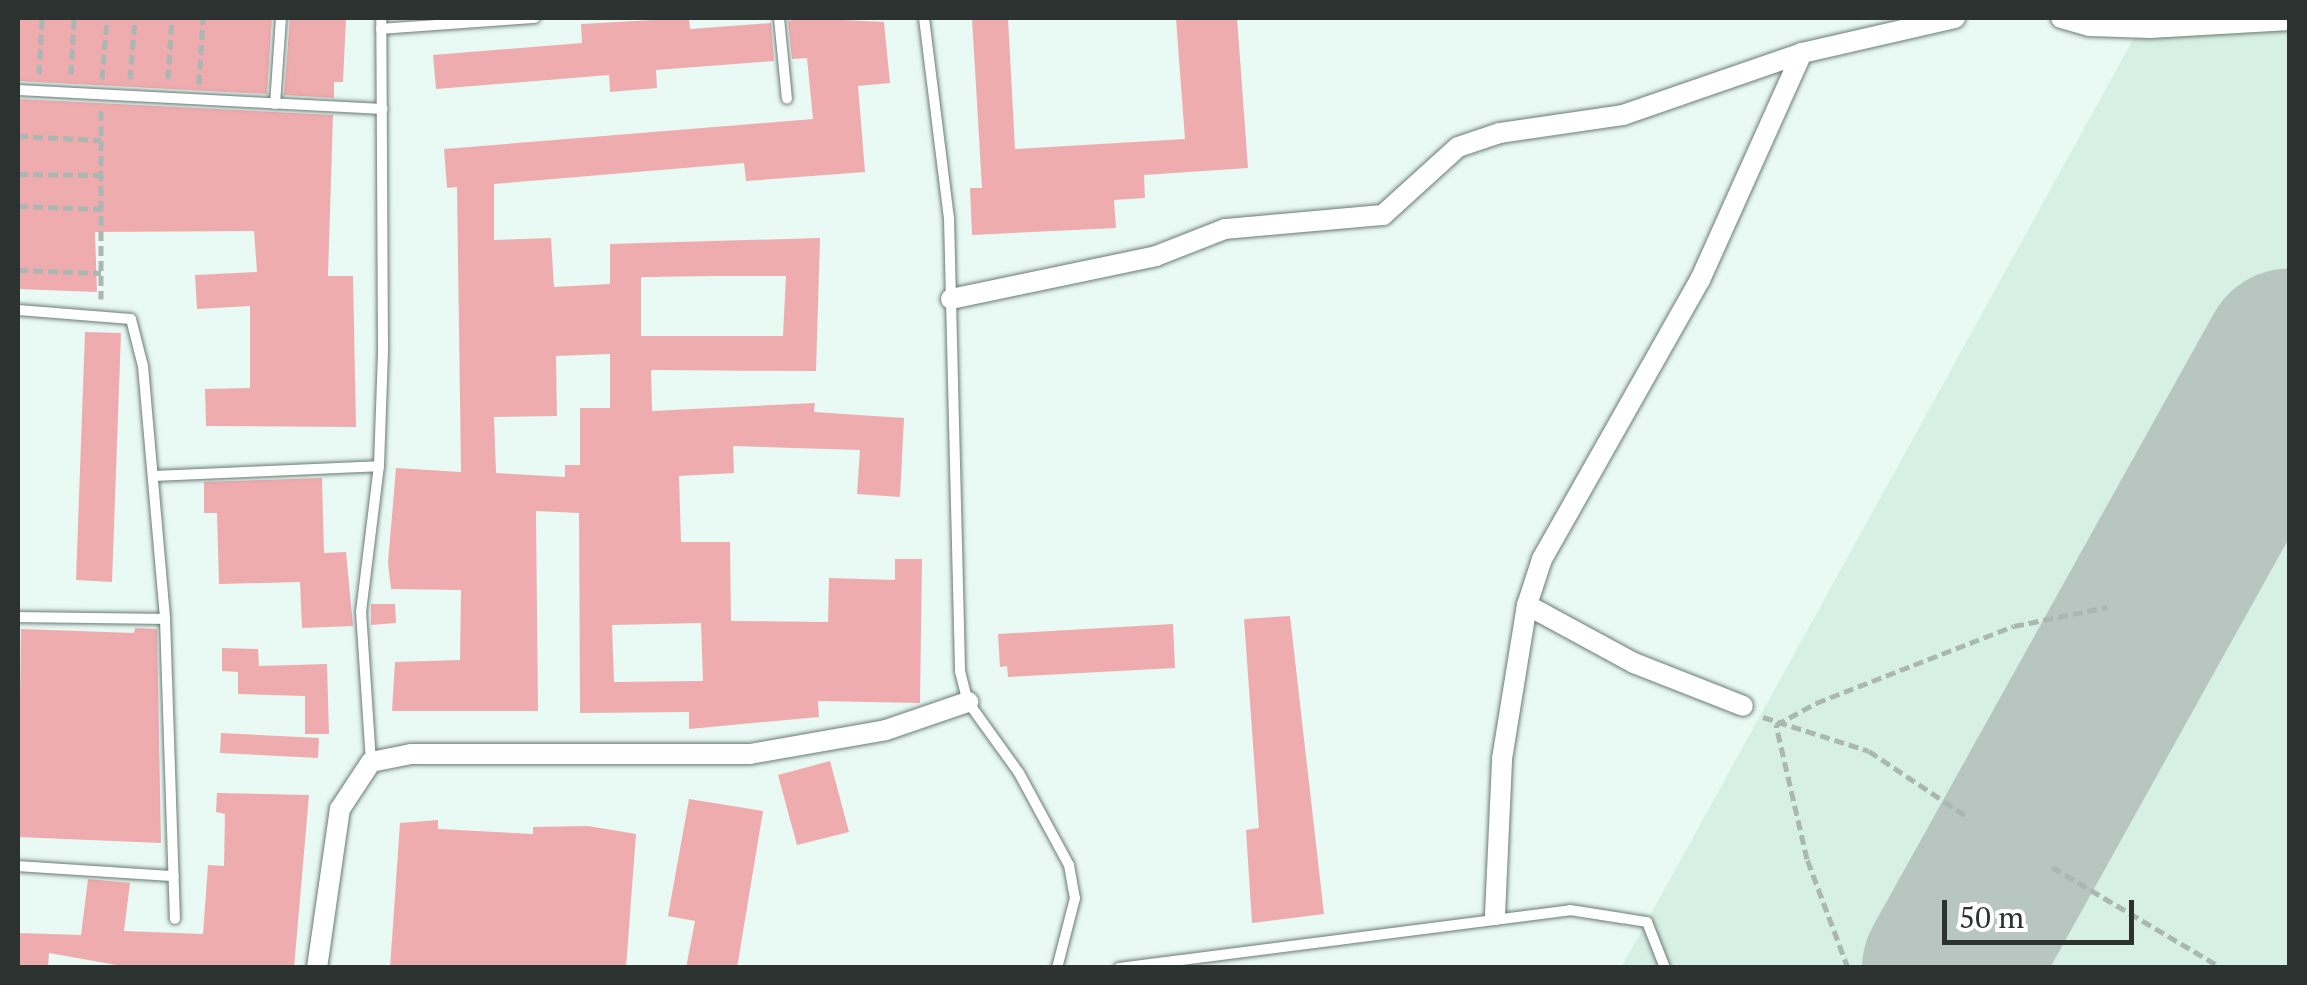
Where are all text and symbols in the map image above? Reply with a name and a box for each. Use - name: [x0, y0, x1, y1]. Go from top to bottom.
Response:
- scale bar: [1947, 880, 2140, 942]
- text: 50 m: [1959, 897, 2024, 937]

